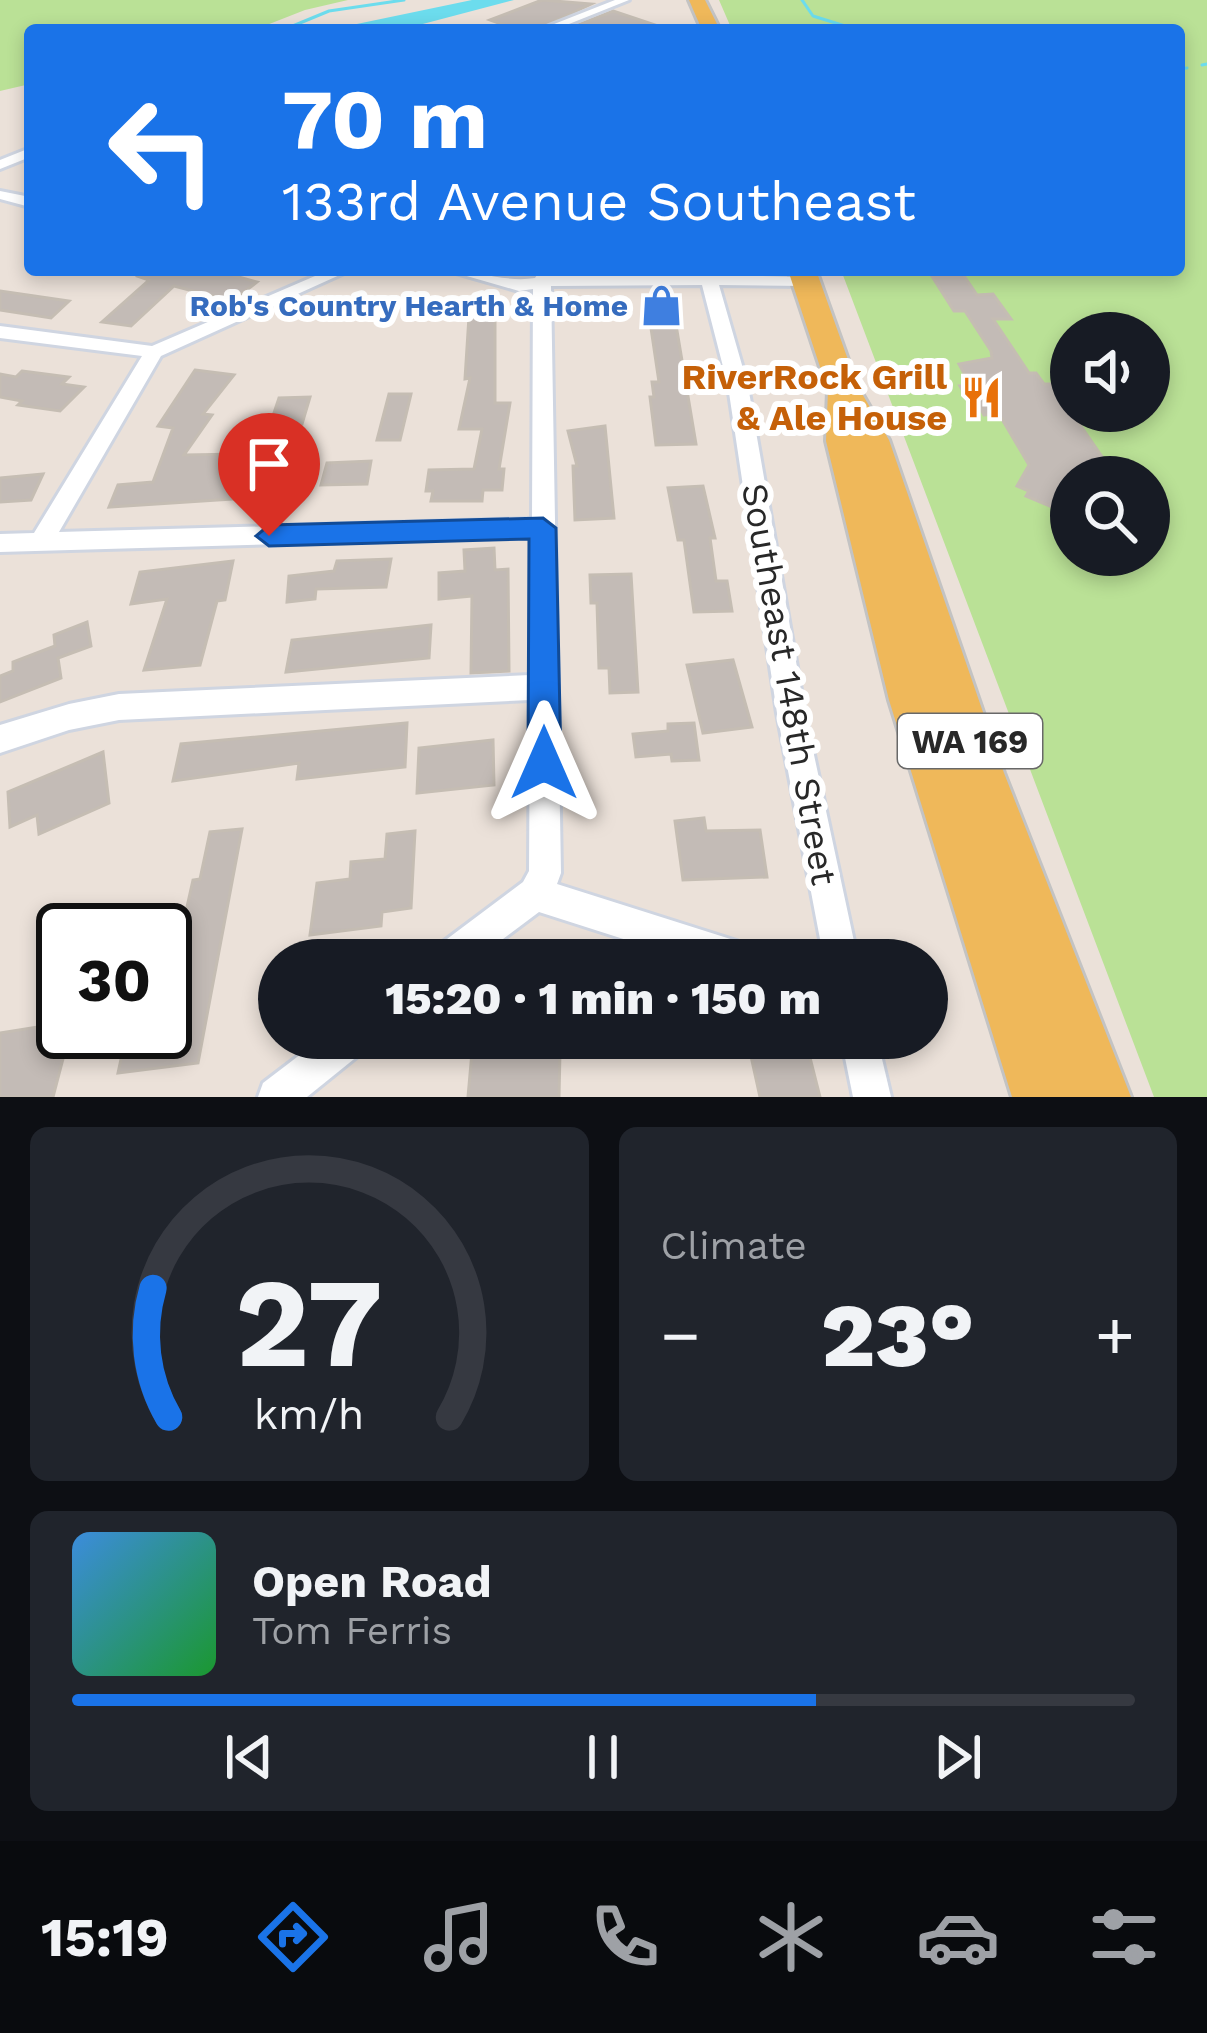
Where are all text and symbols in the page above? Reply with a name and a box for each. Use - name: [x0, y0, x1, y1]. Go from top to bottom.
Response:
- text: 70 m: [282, 70, 488, 168]
- icon: left: [84, 72, 240, 228]
- text: 133rd Avenue Southeast: [282, 170, 916, 233]
- shop icon: Rob's Country Hearth & Home: [639, 283, 685, 329]
- place label: Rob's Country Hearth & Home: [190, 288, 628, 323]
- map controls: [1050, 312, 1170, 576]
- button: sound: [1050, 312, 1170, 432]
- place label: RiverRock Grill & Ale House: [682, 356, 947, 439]
- restaurant icon: RiverRock Grill & Ale House: [958, 374, 1004, 420]
- pin: [218, 413, 320, 536]
- icon: arrive: [236, 431, 302, 497]
- button: search: [1050, 456, 1170, 576]
- street label: Southeast 148th Street: [733, 480, 845, 888]
- position arrow: [481, 700, 607, 826]
- road number: WA 169: [898, 714, 1042, 768]
- speed limit sign: 30: [36, 903, 192, 1059]
- text: 15:20 · 1 min · 150 m: [385, 972, 821, 1025]
- text: Climate: [661, 1223, 807, 1268]
- text: 27: [235, 1250, 383, 1396]
- text: 23°: [821, 1282, 975, 1388]
- text: −: [661, 1297, 700, 1374]
- text: +: [1095, 1297, 1135, 1374]
- text: km/h: [254, 1389, 364, 1439]
- text: Open Road: [252, 1555, 492, 1608]
- text: Tom Ferris: [252, 1608, 452, 1653]
- icon: previous: [216, 1724, 282, 1790]
- icon: pause: [570, 1724, 636, 1790]
- icon: next: [925, 1724, 991, 1790]
- icon: directions: [251, 1895, 335, 1979]
- icon: music: [417, 1895, 501, 1979]
- icon: phone: [583, 1895, 667, 1979]
- icon: climate: [749, 1895, 833, 1979]
- icon: car: [916, 1895, 1000, 1979]
- icon: filters: [1082, 1895, 1166, 1979]
- text: 15:19: [41, 1906, 169, 1969]

